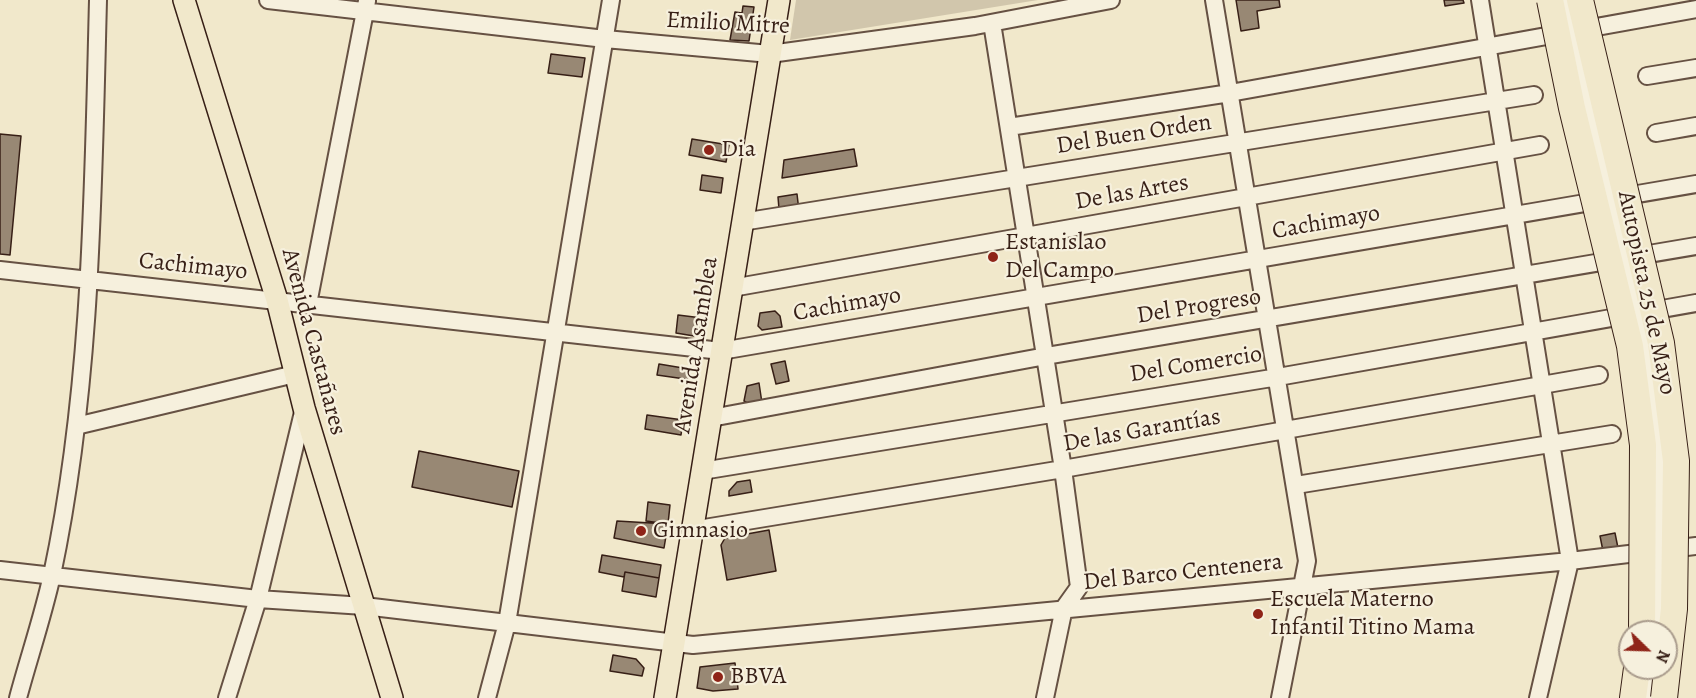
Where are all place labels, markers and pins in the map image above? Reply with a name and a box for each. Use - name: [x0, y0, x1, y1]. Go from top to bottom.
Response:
- place label: Dia: [721, 136, 756, 164]
- marker: Dia: [702, 143, 716, 157]
- place label: Estanislao Del Campo: [1005, 229, 1114, 285]
- marker: Estanislao Del Campo: [986, 250, 1000, 264]
- place label: Gimnasio: [653, 517, 748, 545]
- marker: Gimnasio: [634, 524, 648, 538]
- place label: Escuela Materno Infantil Titino Mama: [1270, 586, 1475, 642]
- marker: Escuela Materno Infantil Titino Mama: [1251, 607, 1265, 621]
- place label: BBVA: [730, 663, 786, 691]
- marker: BBVA: [711, 670, 725, 684]

